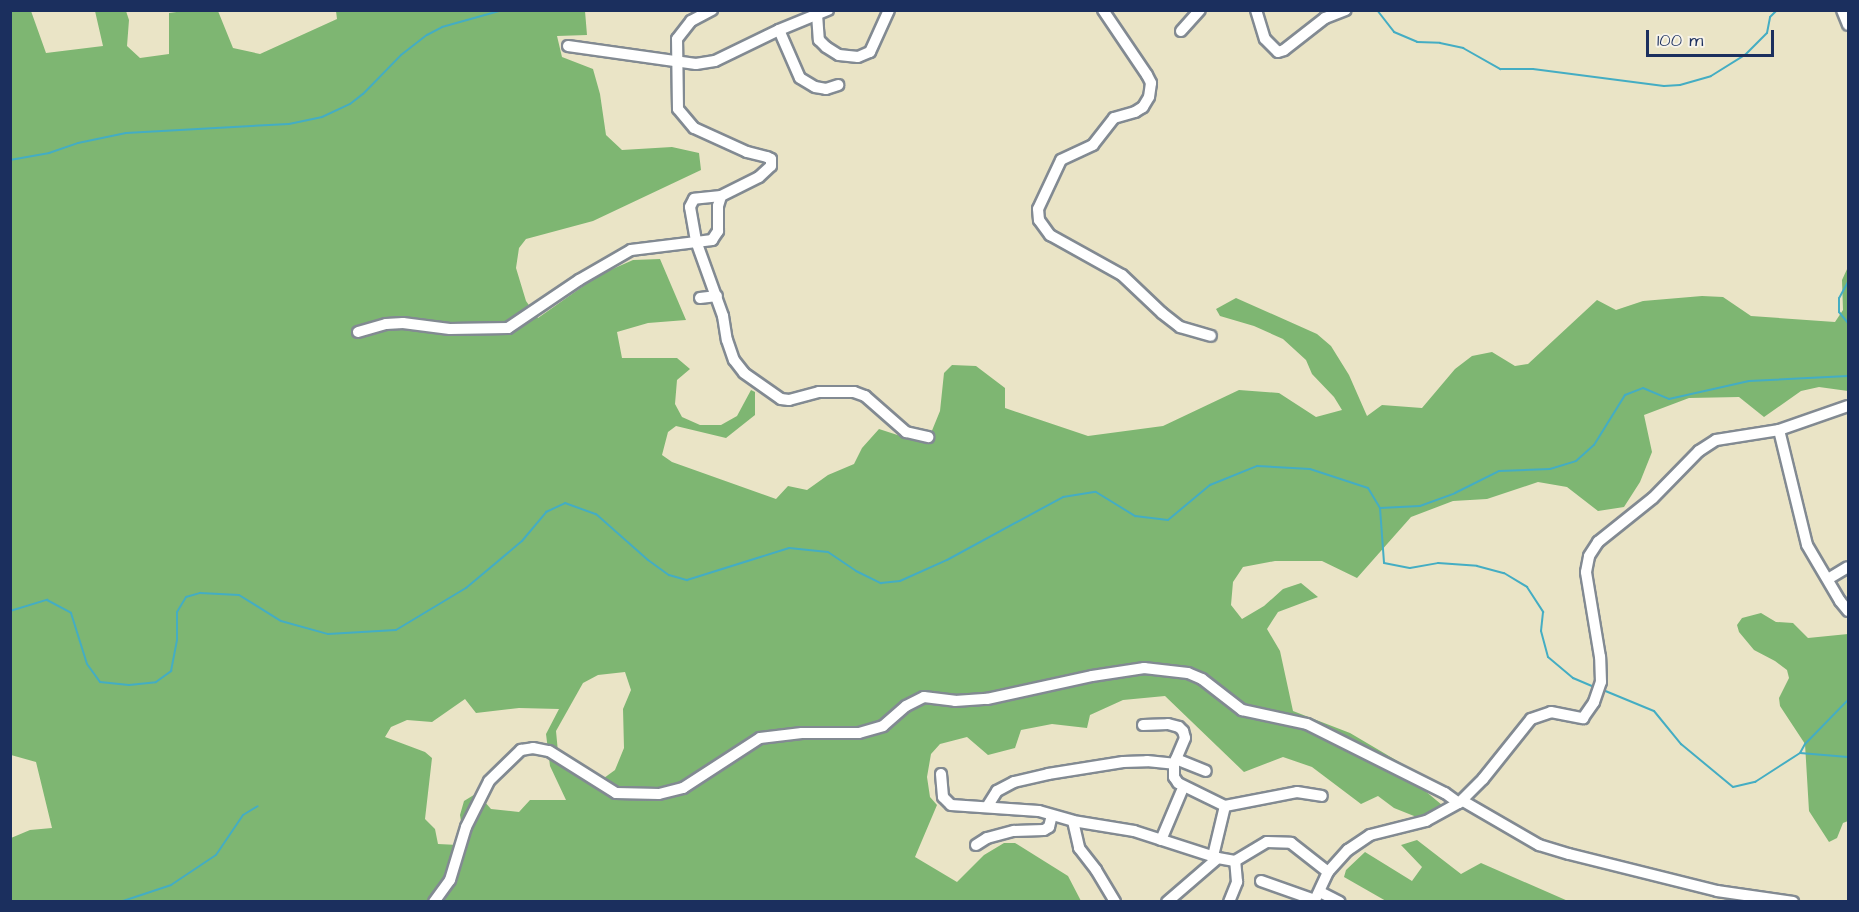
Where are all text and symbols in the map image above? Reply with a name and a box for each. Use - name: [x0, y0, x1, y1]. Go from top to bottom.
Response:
- scale bar: [1649, 18, 1776, 56]
- text: 100 m: [1657, 28, 1703, 53]

